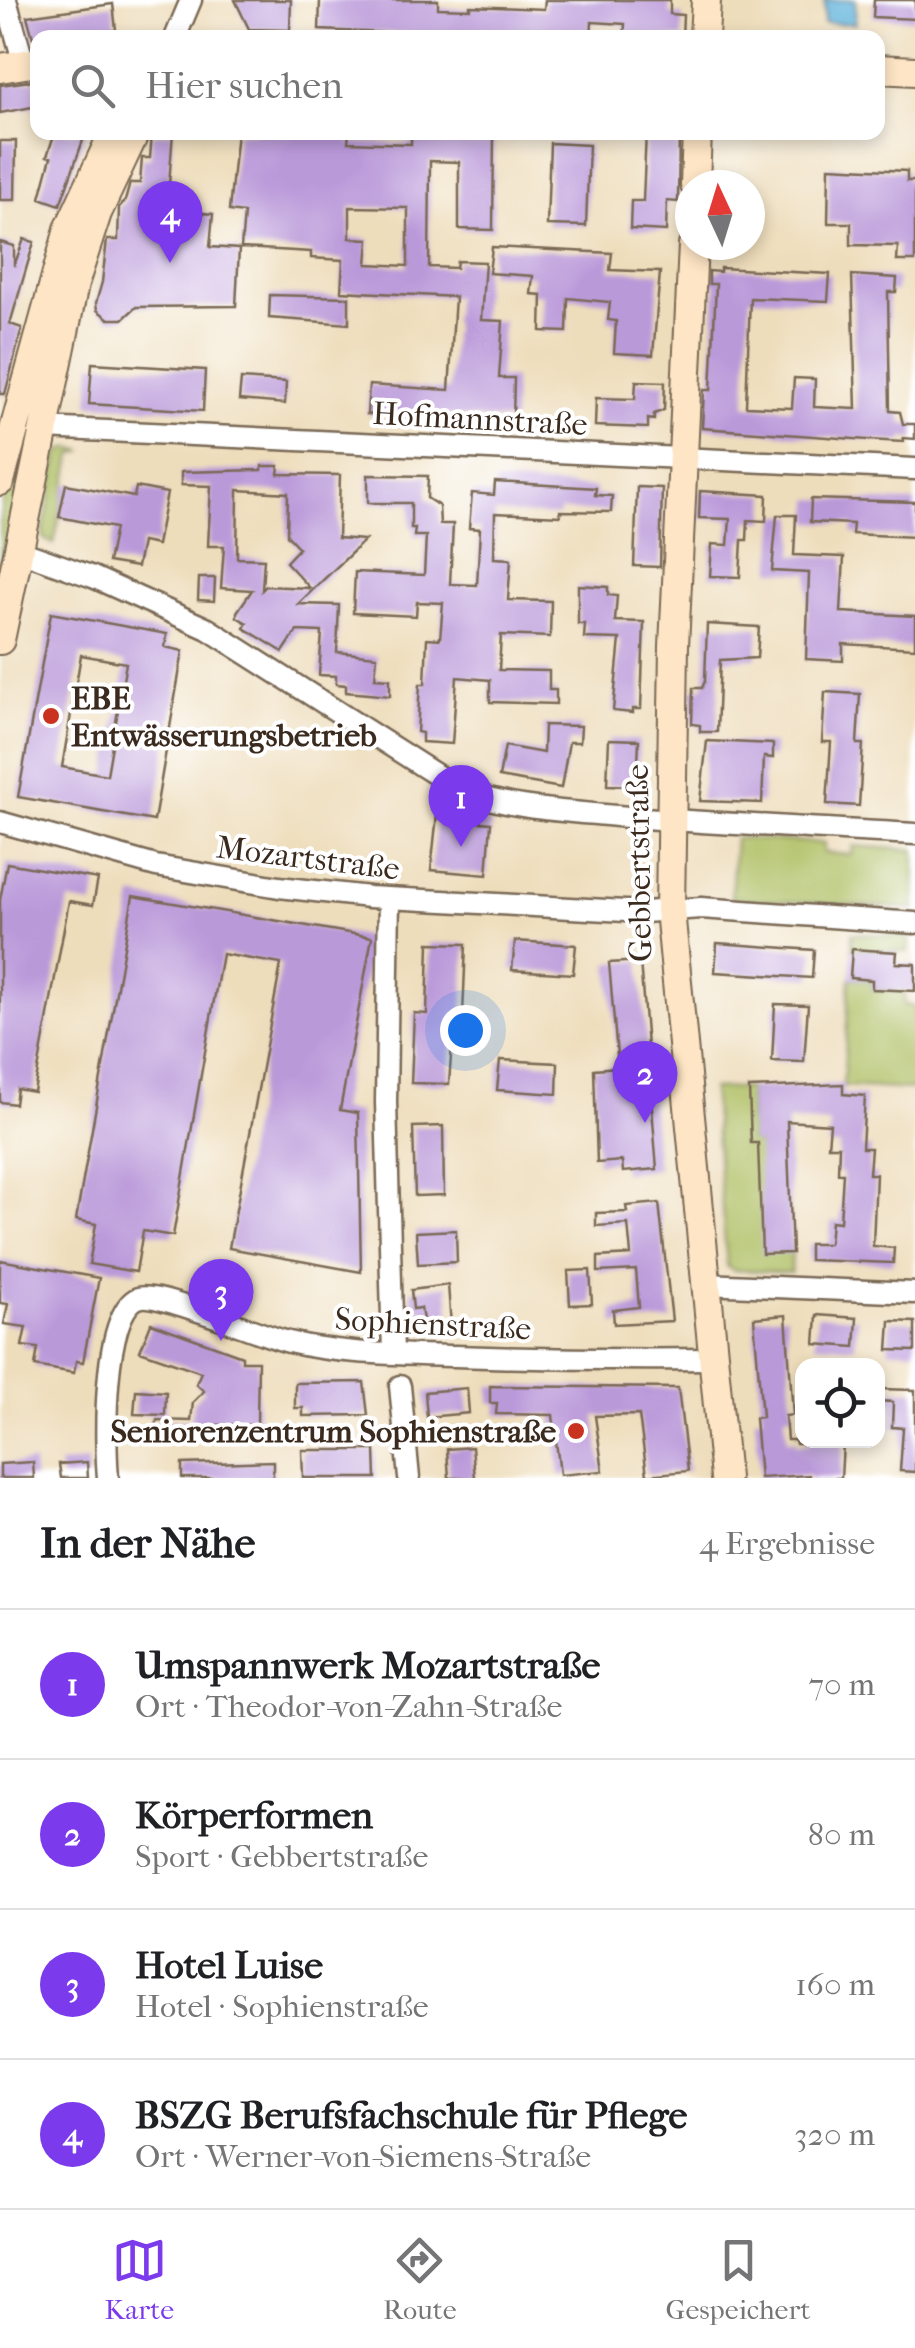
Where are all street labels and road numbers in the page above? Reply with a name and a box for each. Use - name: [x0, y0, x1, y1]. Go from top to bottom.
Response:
- street label: Hofmannstraße: [372, 395, 589, 443]
- street label: Gebbertstraße: [619, 764, 659, 962]
- street label: Mozartstraße: [214, 828, 402, 888]
- street label: Sophienstraße: [334, 1300, 532, 1348]

